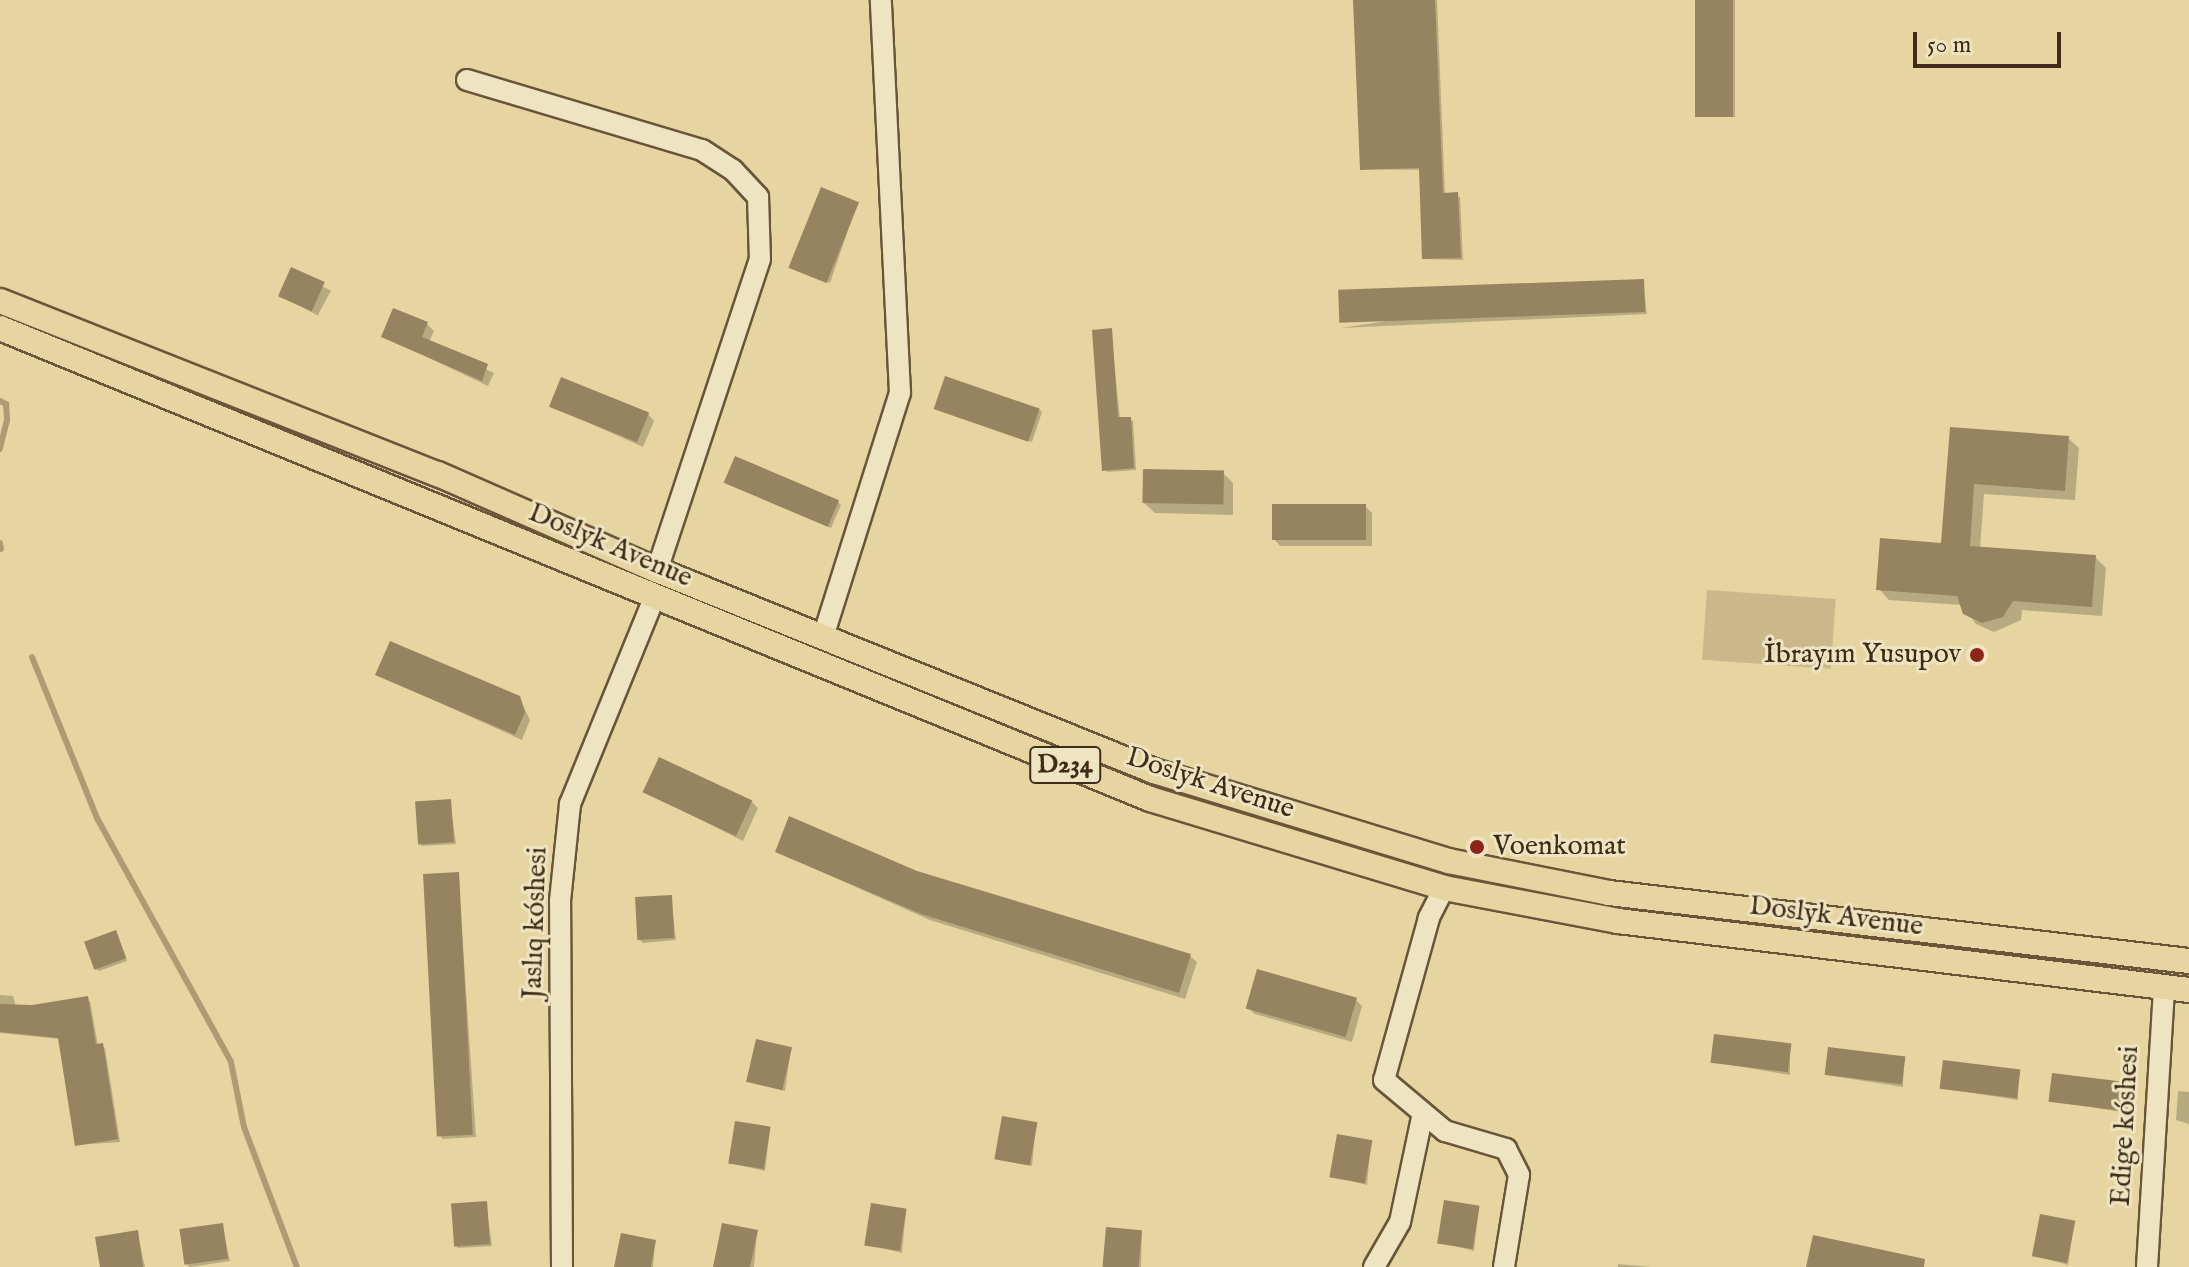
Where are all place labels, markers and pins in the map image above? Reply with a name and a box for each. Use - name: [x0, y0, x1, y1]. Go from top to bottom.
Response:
- place label: İbrayım Yusupov: [1764, 638, 1961, 672]
- marker: İbrayım Yusupov: [1968, 646, 1986, 664]
- place label: Voenkomat: [1493, 830, 1626, 864]
- marker: Voenkomat: [1468, 838, 1486, 856]

